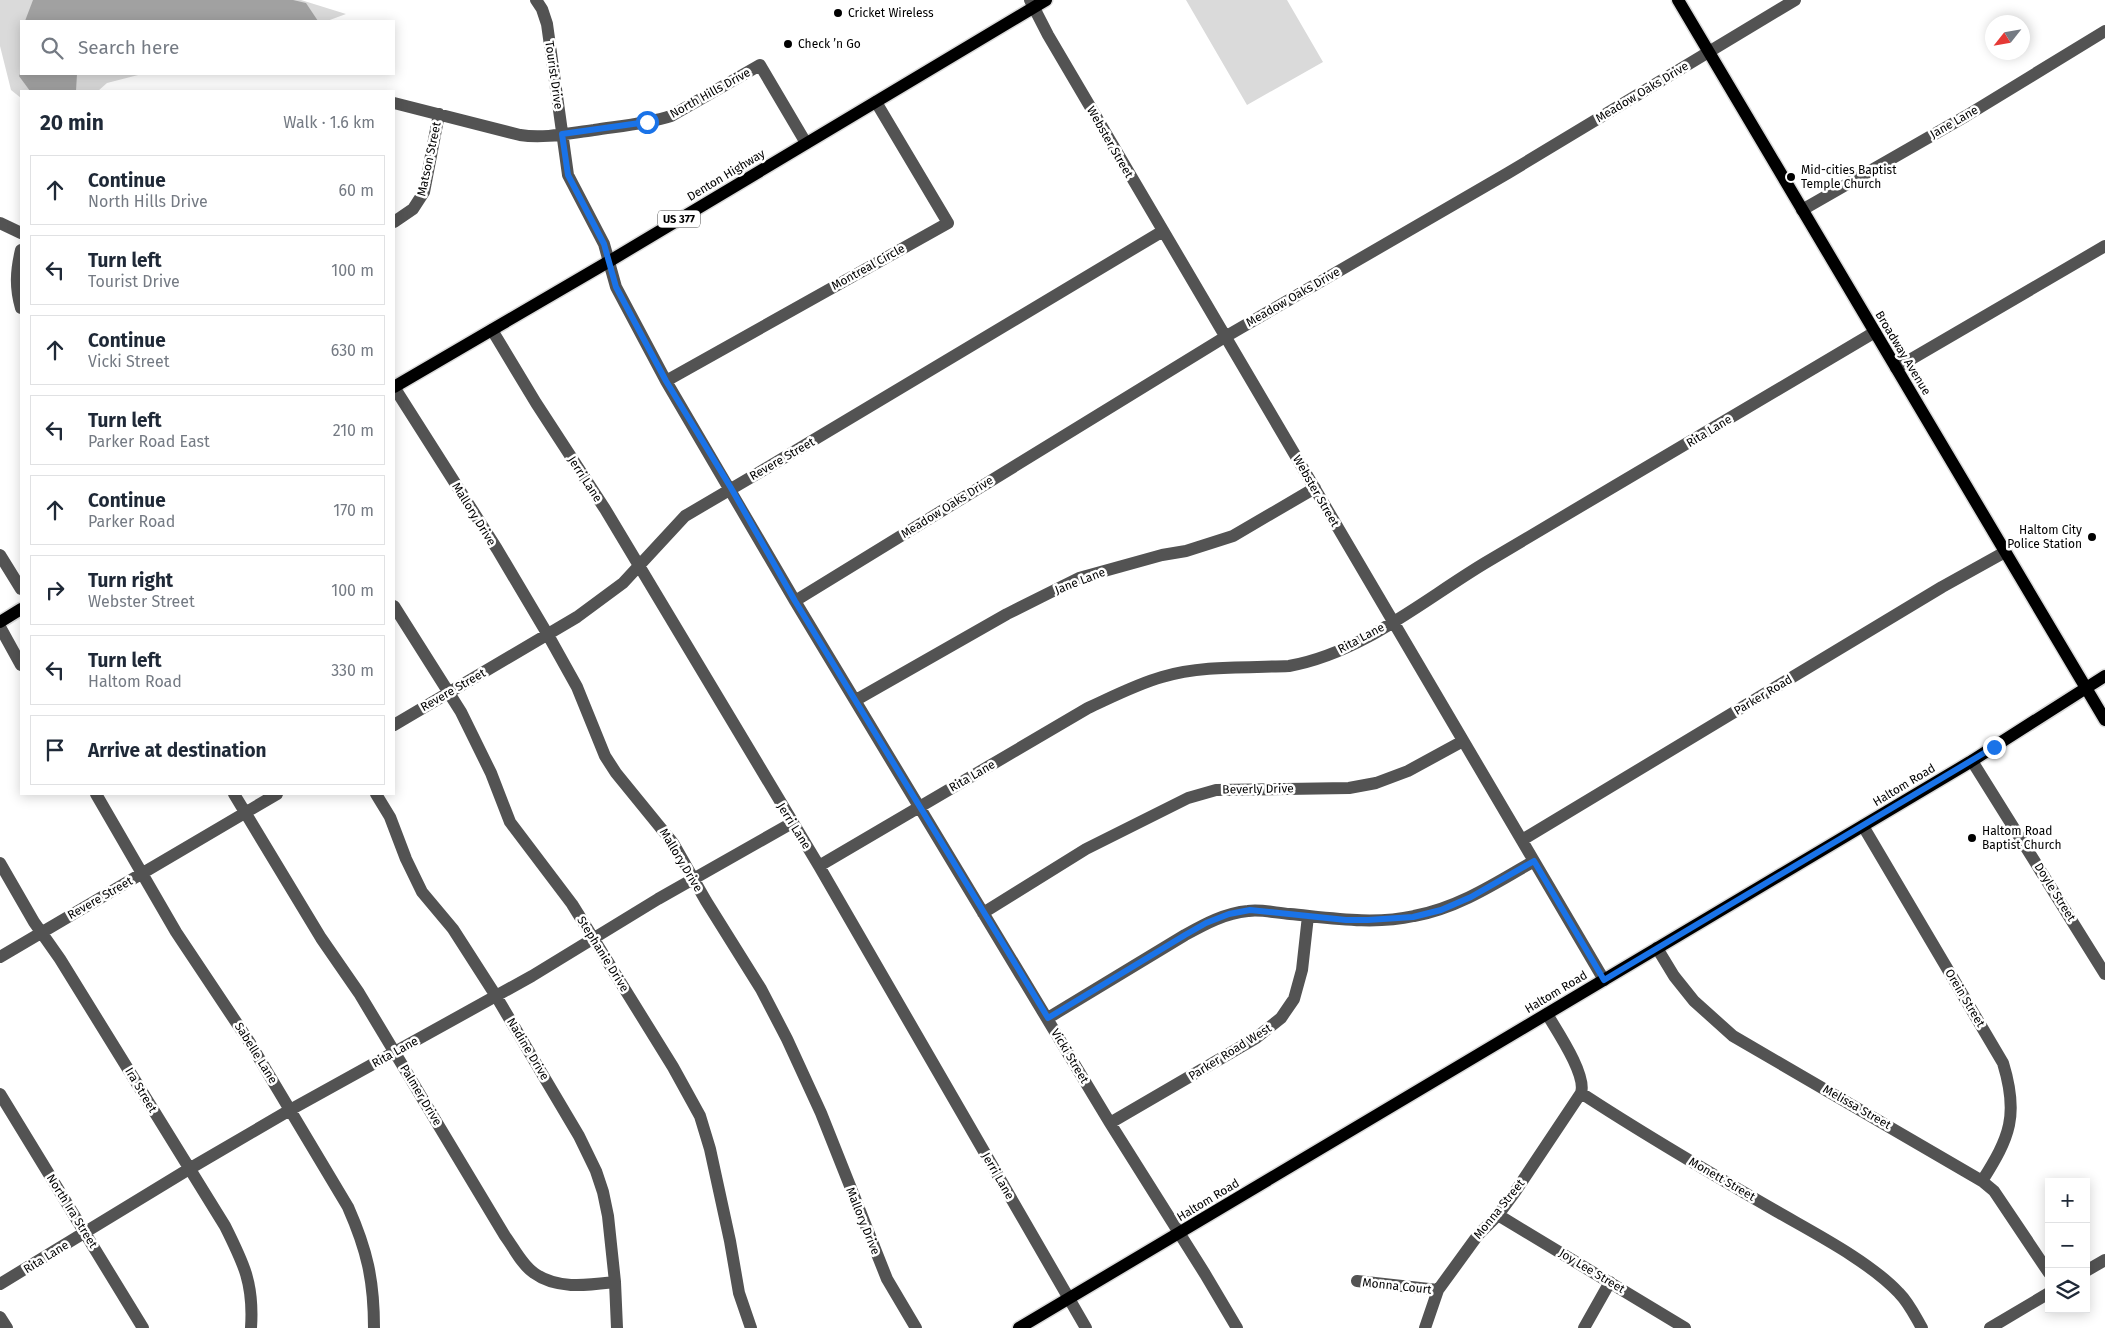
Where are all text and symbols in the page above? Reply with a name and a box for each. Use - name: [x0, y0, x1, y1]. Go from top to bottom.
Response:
- place label: Cricket Wireless: [848, 6, 934, 20]
- marker: Cricket Wireless: [832, 7, 844, 19]
- north arrow: [1985, 15, 2030, 60]
- search box: [20, 20, 395, 75]
- icon: search: [38, 34, 66, 62]
- text: Search here: [78, 36, 179, 59]
- place label: Check ’n Go: [798, 37, 861, 51]
- marker: Check ’n Go: [782, 38, 794, 50]
- street label: Tourist Drive: [542, 40, 566, 110]
- street label: Meadow Oaks Drive: [1593, 59, 1691, 125]
- street label: North Hills Drive: [667, 65, 753, 121]
- street label: Jane Lane: [1928, 103, 1980, 141]
- street label: Webster Street: [1084, 104, 1136, 181]
- text: 20 min: [40, 110, 104, 136]
- route start: [636, 111, 659, 134]
- text: Walk · 1.6 km: [283, 113, 375, 132]
- street label: Matson Street: [414, 120, 444, 197]
- street label: Denton Highway: [685, 146, 767, 204]
- place label: Mid-cities Baptist Temple Church: [1801, 163, 1897, 191]
- text: Continue: [88, 169, 166, 192]
- marker: Mid-cities Baptist Temple Church: [1785, 171, 1797, 183]
- icon: ahead: [41, 176, 69, 204]
- text: 60 m: [339, 181, 374, 200]
- text: North Hills Drive: [88, 192, 208, 211]
- road number: US 377: [658, 210, 700, 228]
- street label: Montreal Circle: [829, 241, 907, 293]
- text: Turn left: [88, 249, 162, 272]
- icon: left: [41, 256, 69, 284]
- text: 100 m: [331, 261, 374, 280]
- street label: Meadow Oaks Drive: [1244, 264, 1342, 330]
- text: Tourist Drive: [88, 272, 180, 291]
- street label: Broadway Avenue: [1872, 308, 1934, 398]
- text: Continue: [88, 329, 166, 352]
- icon: ahead: [41, 336, 69, 364]
- text: 630 m: [331, 341, 374, 360]
- text: Vicki Street: [88, 352, 169, 371]
- text: Turn left: [88, 409, 162, 432]
- street label: Rita Lane: [1684, 412, 1734, 450]
- icon: left: [41, 416, 69, 444]
- text: 210 m: [333, 421, 374, 440]
- text: Parker Road East: [88, 432, 210, 451]
- street label: Revere Street: [747, 434, 817, 483]
- street label: Jerri Lane: [565, 453, 605, 505]
- street label: Webster Street: [1290, 453, 1342, 530]
- street label: Meadow Oaks Drive: [898, 473, 996, 541]
- street label: Mallory Drive: [449, 480, 499, 548]
- text: Continue: [88, 489, 166, 512]
- icon: ahead: [41, 496, 69, 524]
- text: 170 m: [333, 501, 374, 520]
- text: Parker Road: [88, 512, 175, 531]
- place label: Haltom City Police Station: [2007, 523, 2082, 551]
- marker: Haltom City Police Station: [2086, 531, 2098, 543]
- street label: Jane Lane: [1053, 565, 1107, 597]
- text: Turn right: [88, 569, 173, 592]
- icon: right: [41, 576, 69, 604]
- text: 100 m: [331, 581, 374, 600]
- text: Webster Street: [88, 592, 195, 611]
- street label: Rita Lane: [1335, 620, 1387, 656]
- text: Turn left: [88, 649, 162, 672]
- icon: left: [41, 656, 69, 684]
- text: 330 m: [331, 661, 374, 680]
- street label: Revere Street: [418, 665, 488, 714]
- text: Haltom Road: [88, 672, 182, 691]
- street label: Parker Road: [1731, 672, 1795, 718]
- icon: arrive: [41, 736, 69, 764]
- route end: [1983, 736, 2006, 759]
- text: Arrive at destination: [88, 739, 267, 762]
- street label: Rita Lane: [947, 757, 997, 795]
- street label: Haltom Road: [1870, 761, 1938, 809]
- street label: Beverly Drive: [1222, 781, 1294, 797]
- street label: Jerri Lane: [774, 800, 814, 852]
- place label: Haltom Road Baptist Church: [1982, 824, 2061, 852]
- street label: Mallory Drive: [657, 826, 705, 894]
- marker: Haltom Road Baptist Church: [1966, 832, 1978, 844]
- street label: Doyle Street: [2031, 860, 2079, 924]
- street label: Revere Street: [65, 873, 135, 922]
- street label: Stephanie Drive: [574, 914, 632, 994]
- street label: Orein Street: [1942, 966, 1988, 1030]
- street label: Haltom Road: [1522, 968, 1590, 1016]
- street label: Nadine Drive: [504, 1015, 552, 1083]
- street label: Sabelle Lane: [232, 1020, 280, 1086]
- street label: Parker Road West: [1186, 1021, 1275, 1083]
- street label: Vicki Street: [1048, 1026, 1092, 1086]
- street label: Rita Lane: [369, 1034, 421, 1070]
- street label: Palmer Drive: [397, 1062, 445, 1128]
- street label: Ira Street: [122, 1065, 160, 1116]
- street label: Melissa Street: [1821, 1082, 1894, 1132]
- street label: Jerri Lane: [979, 1150, 1017, 1202]
- street label: Monett Street: [1686, 1154, 1758, 1204]
- street label: North Ira Street: [44, 1172, 101, 1251]
- street label: Haltom Road: [1174, 1176, 1242, 1224]
- street label: Monna Street: [1471, 1176, 1528, 1242]
- map controls: [2045, 1178, 2090, 1313]
- button: +: [2045, 1178, 2090, 1223]
- street label: Mallory Drive: [843, 1185, 883, 1257]
- button: −: [2045, 1223, 2090, 1268]
- street label: Rita Lane: [21, 1238, 71, 1276]
- street label: Joy Lee Street: [1557, 1246, 1628, 1296]
- button: layers: [2045, 1268, 2090, 1313]
- street label: Monna Court: [1362, 1275, 1433, 1297]

